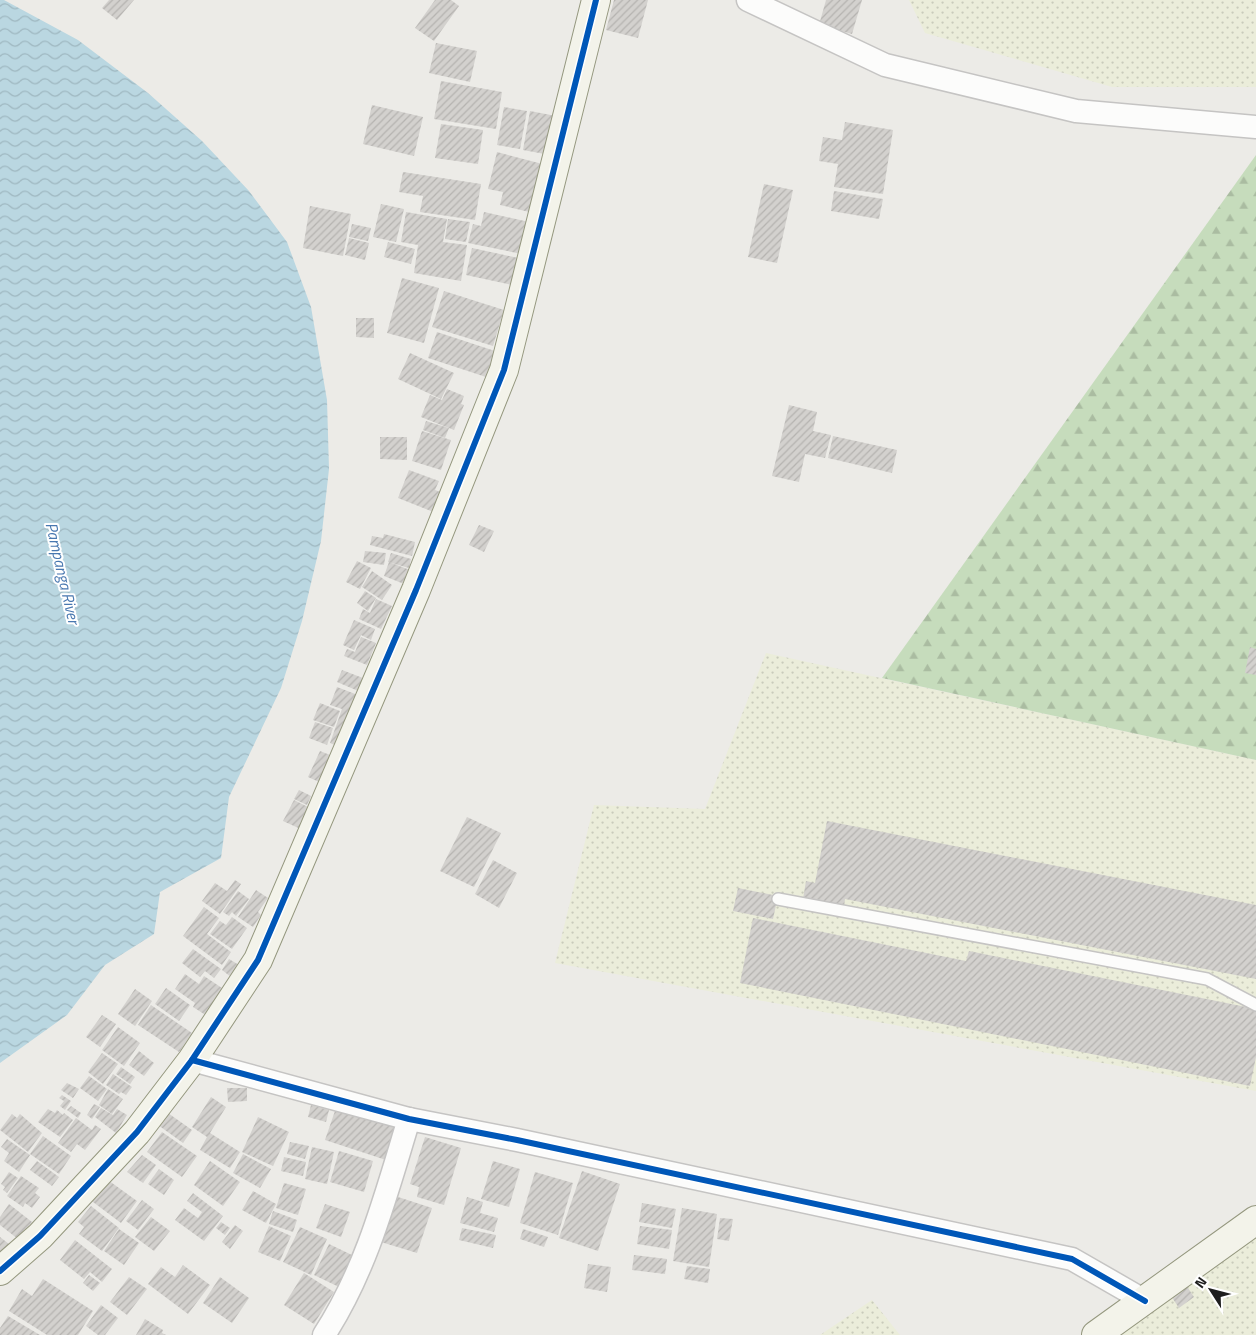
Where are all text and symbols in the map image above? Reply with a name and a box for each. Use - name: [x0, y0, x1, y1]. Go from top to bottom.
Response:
- water label: Pampanga River: [40, 520, 87, 628]
- north arrow: [1186, 1265, 1236, 1315]
- text: N: [1189, 1272, 1211, 1292]

